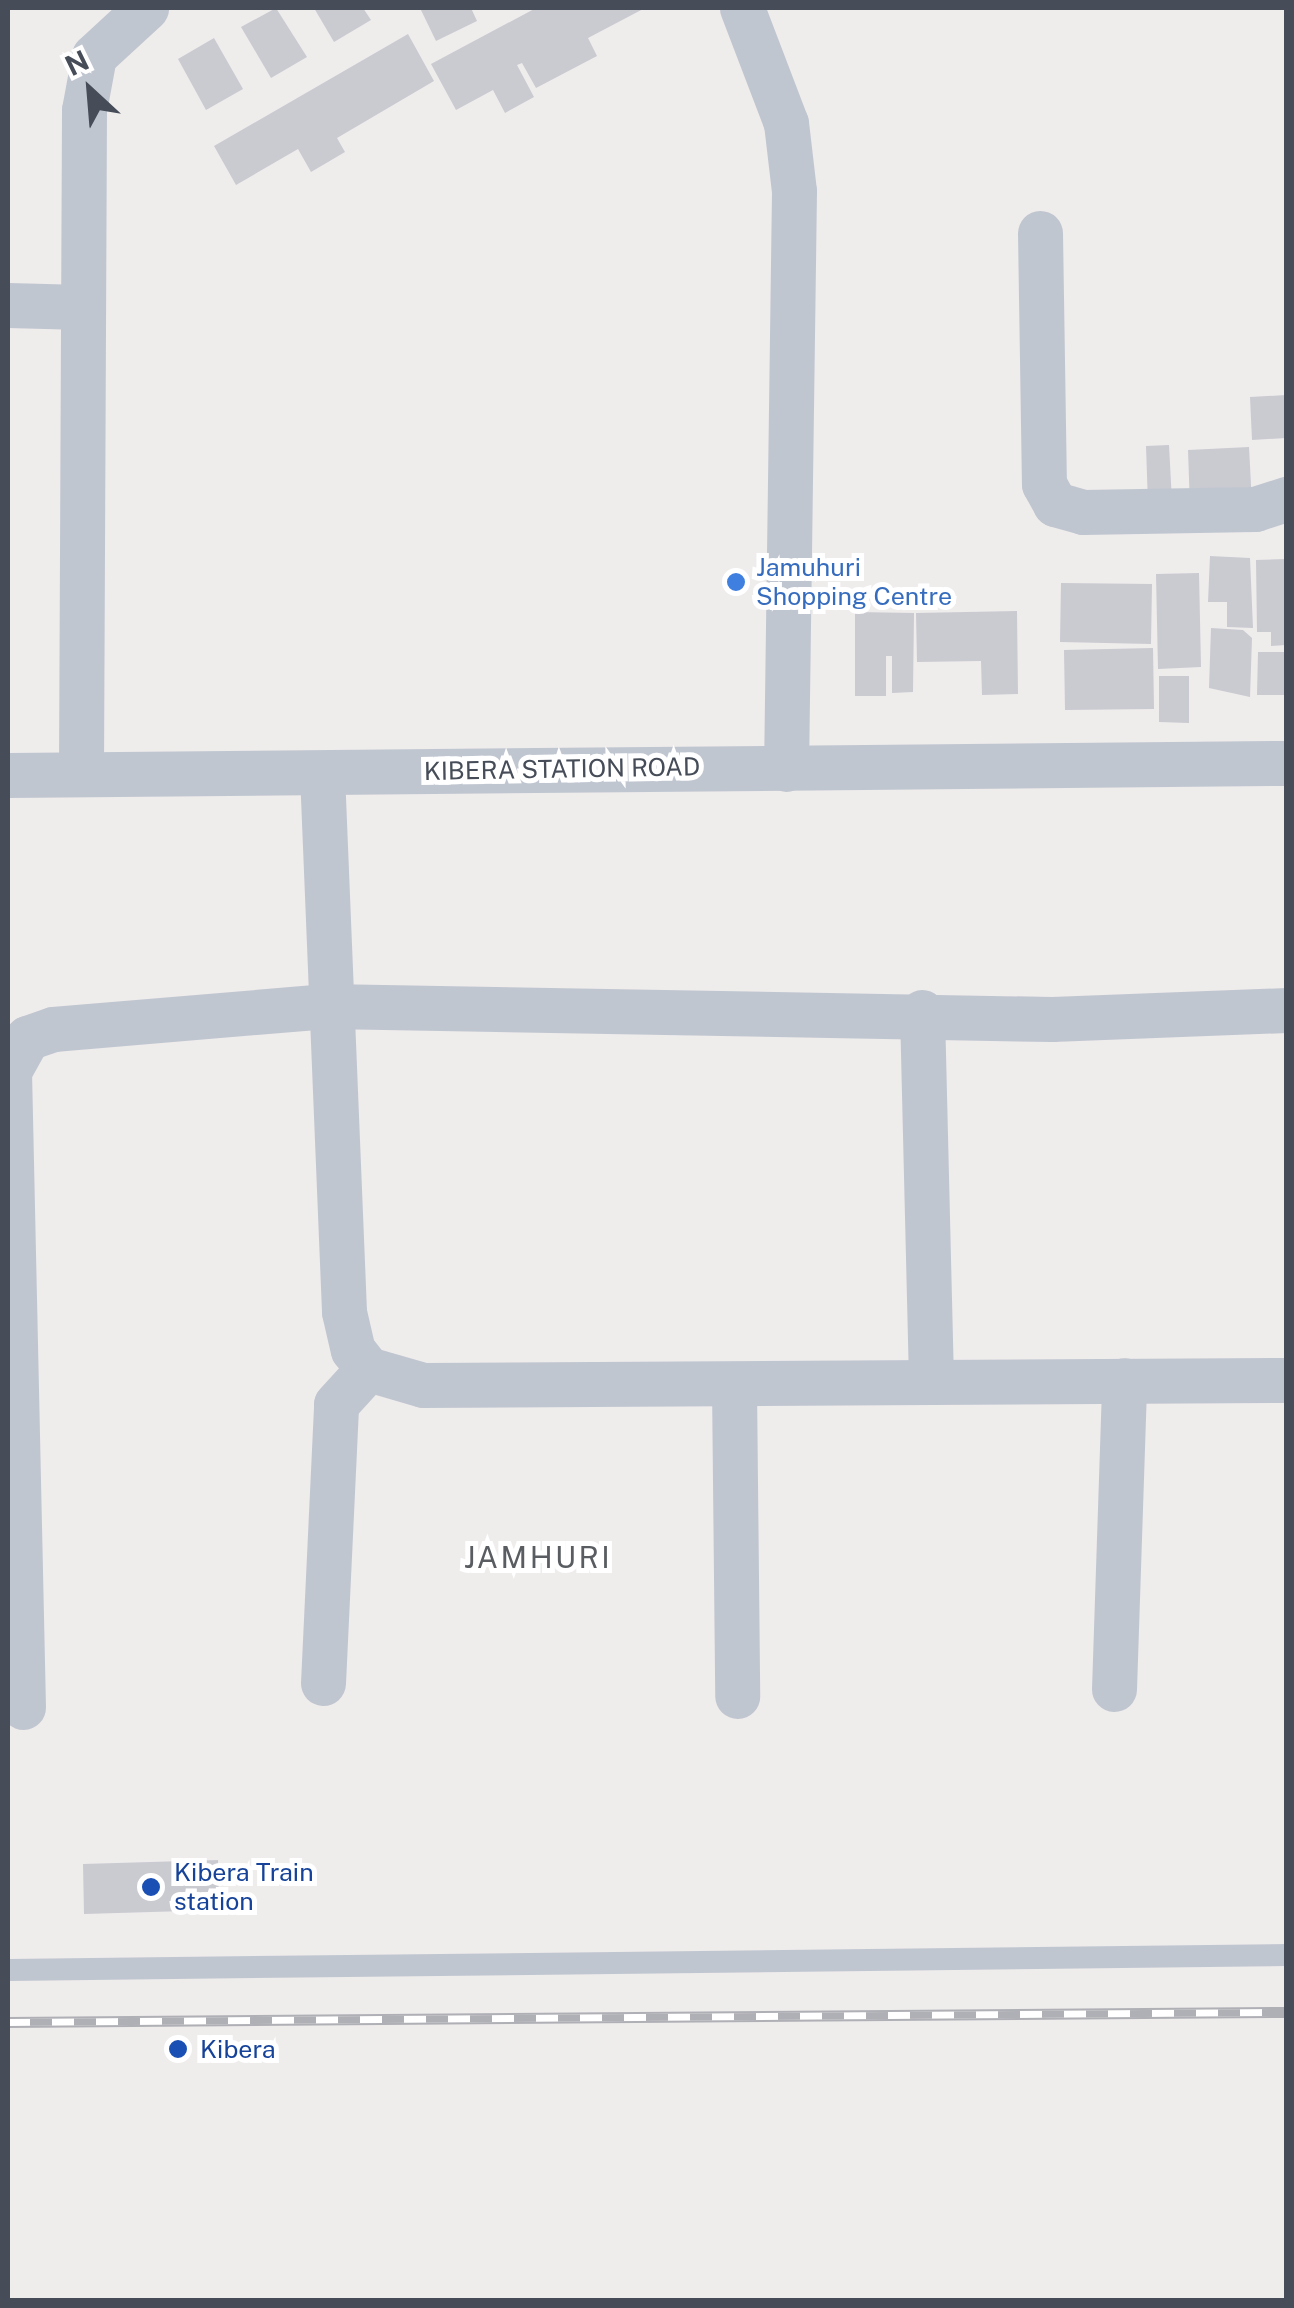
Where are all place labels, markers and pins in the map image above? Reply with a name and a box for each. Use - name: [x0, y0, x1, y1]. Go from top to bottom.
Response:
- place label: Jamuhuri Shopping Centre: [756, 553, 952, 612]
- marker: Jamuhuri Shopping Centre: [725, 571, 747, 593]
- place label: Kibera Train station: [174, 1858, 314, 1917]
- marker: Kibera Train station: [138, 1874, 164, 1900]
- place label: Kibera: [200, 2034, 276, 2064]
- marker: Kibera: [165, 2036, 191, 2062]

